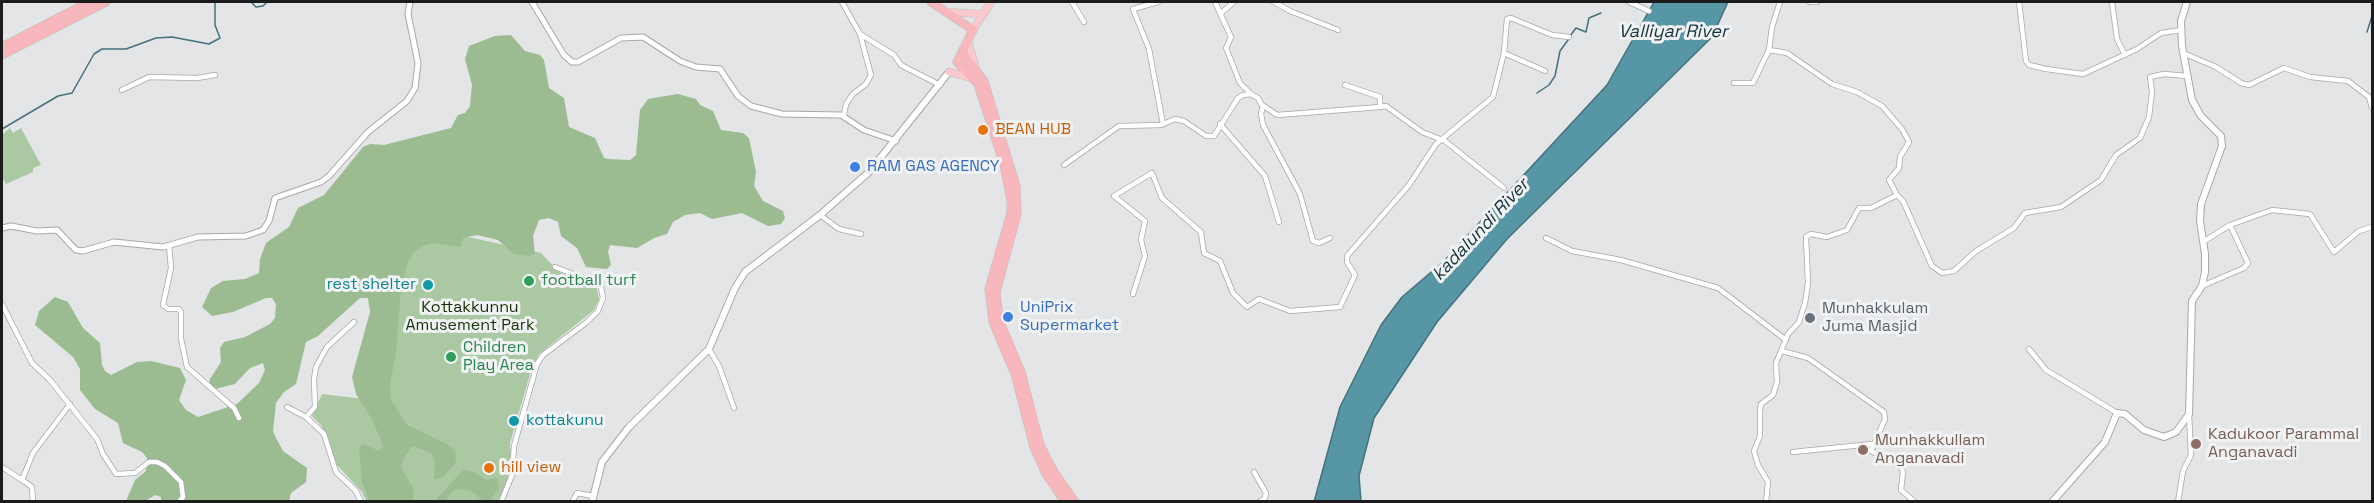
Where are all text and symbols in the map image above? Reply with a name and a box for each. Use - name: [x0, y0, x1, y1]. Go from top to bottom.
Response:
- water label: Valliyar River: [1618, 21, 1728, 43]
- place label: BEAN HUB: [995, 120, 1071, 140]
- marker: BEAN HUB: [976, 123, 990, 137]
- place label: RAM GAS AGENCY: [867, 157, 1000, 177]
- marker: RAM GAS AGENCY: [848, 160, 862, 174]
- water label: kadalundi River: [1428, 175, 1534, 285]
- place label: football turf: [541, 271, 636, 291]
- marker: football turf: [522, 274, 536, 288]
- place label: rest shelter: [327, 275, 416, 295]
- marker: rest shelter: [421, 278, 435, 292]
- park label: Kottakkunnu Amusement Park: [406, 298, 534, 336]
- place label: UniPrix Supermarket: [1020, 298, 1119, 336]
- place label: Munhakkulam Juma Masjid: [1822, 299, 1928, 337]
- marker: UniPrix Supermarket: [1001, 310, 1015, 324]
- marker: Munhakkulam Juma Masjid: [1803, 311, 1817, 325]
- place label: Children Play Area: [463, 338, 534, 376]
- marker: Children Play Area: [444, 350, 458, 364]
- place label: kottakunu: [526, 411, 604, 431]
- marker: kottakunu: [507, 414, 521, 428]
- place label: Kadukoor Parammal Anganavadi: [2208, 425, 2359, 463]
- place label: Munhakkullam Anganavadi: [1875, 431, 1985, 469]
- marker: Kadukoor Parammal Anganavadi: [2189, 437, 2203, 451]
- marker: Munhakkullam Anganavadi: [1856, 443, 1870, 457]
- place label: hill view: [501, 458, 561, 478]
- marker: hill view: [482, 461, 496, 475]

